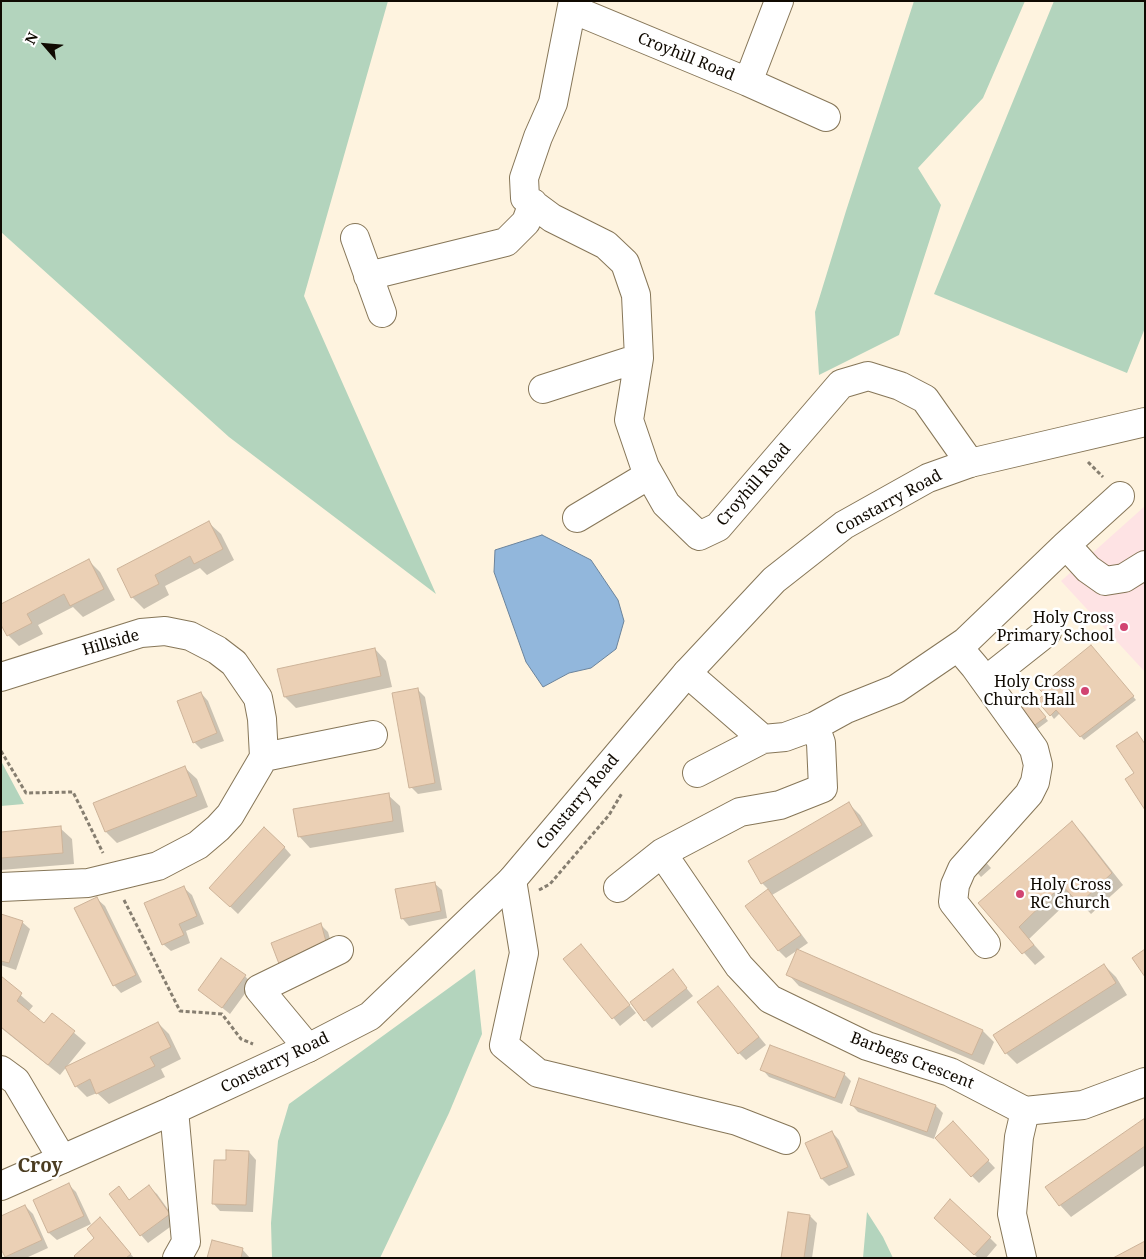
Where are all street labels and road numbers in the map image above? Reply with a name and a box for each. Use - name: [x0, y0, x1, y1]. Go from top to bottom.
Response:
- street label: Croyhill Road: [635, 29, 737, 85]
- street label: Croyhill Road: [713, 440, 795, 530]
- street label: Constarry Road: [833, 466, 945, 540]
- street label: Hillside: [80, 626, 142, 660]
- street label: Constarry Road: [533, 751, 623, 853]
- street label: Constarry Road: [218, 1028, 332, 1098]
- street label: Barbegs Crescent: [847, 1029, 977, 1093]

